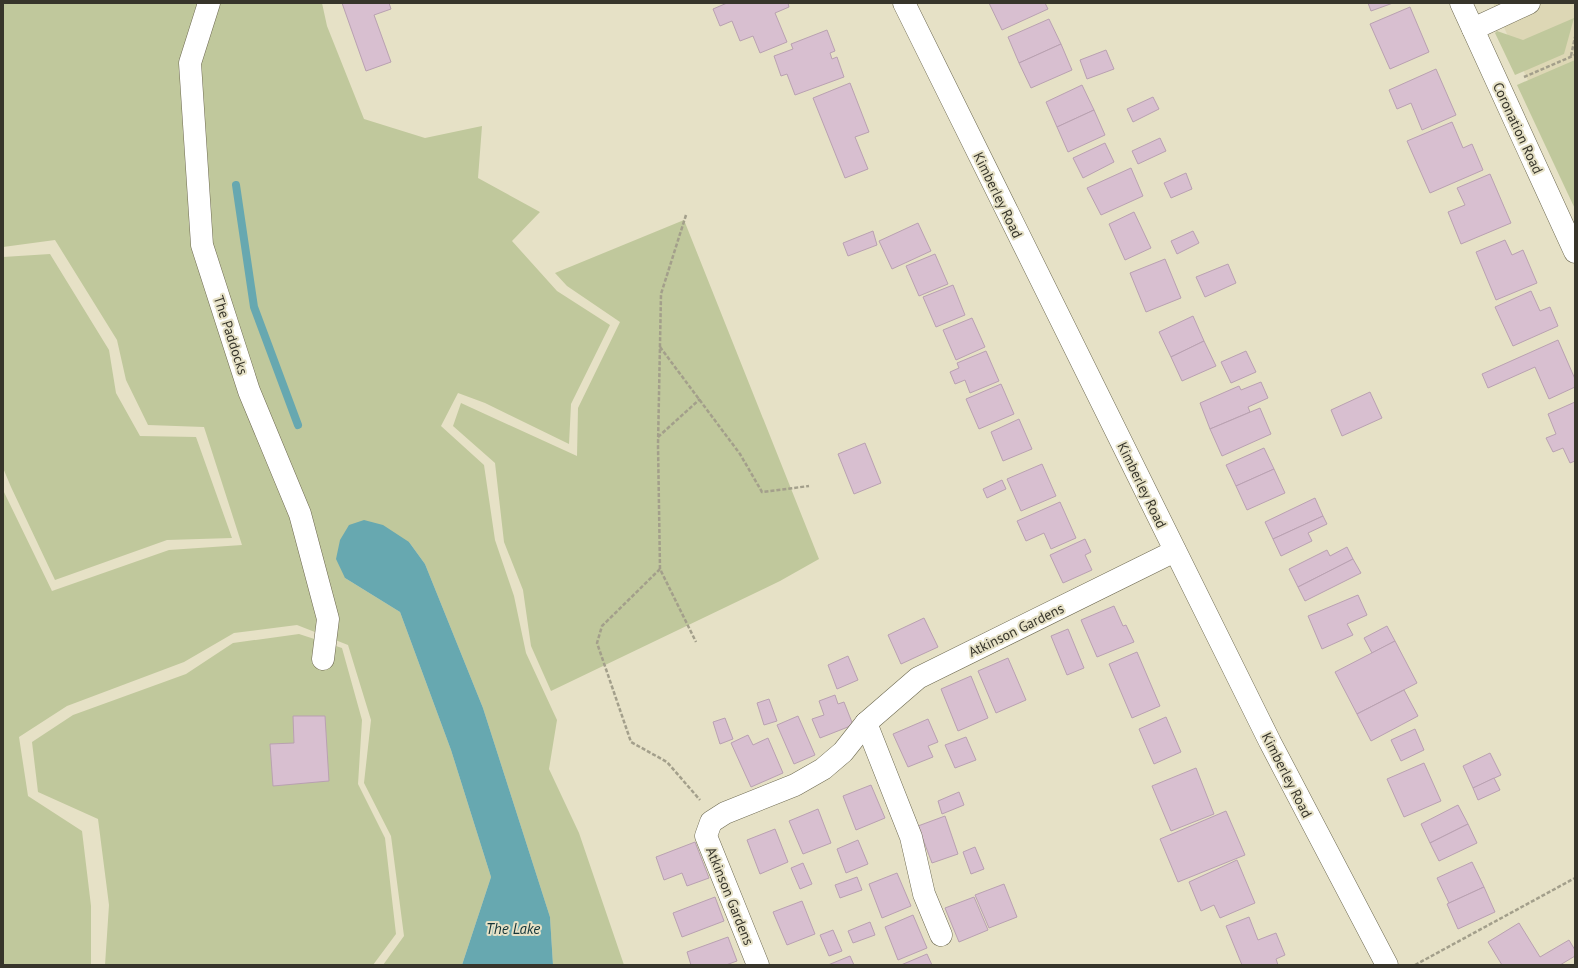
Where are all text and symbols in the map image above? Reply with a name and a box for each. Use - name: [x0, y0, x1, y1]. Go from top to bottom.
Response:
- street label: Coronation Road: [1489, 79, 1547, 177]
- street label: Kimberley Road: [969, 149, 1027, 241]
- street label: The Paddocks: [210, 293, 252, 377]
- street label: Kimberley Road: [1113, 439, 1171, 531]
- street label: Atkinson Gardens: [965, 599, 1067, 661]
- street label: Kimberley Road: [1258, 729, 1316, 821]
- street label: Atkinson Gardens: [702, 844, 758, 948]
- water label: The Lake: [486, 919, 540, 938]

